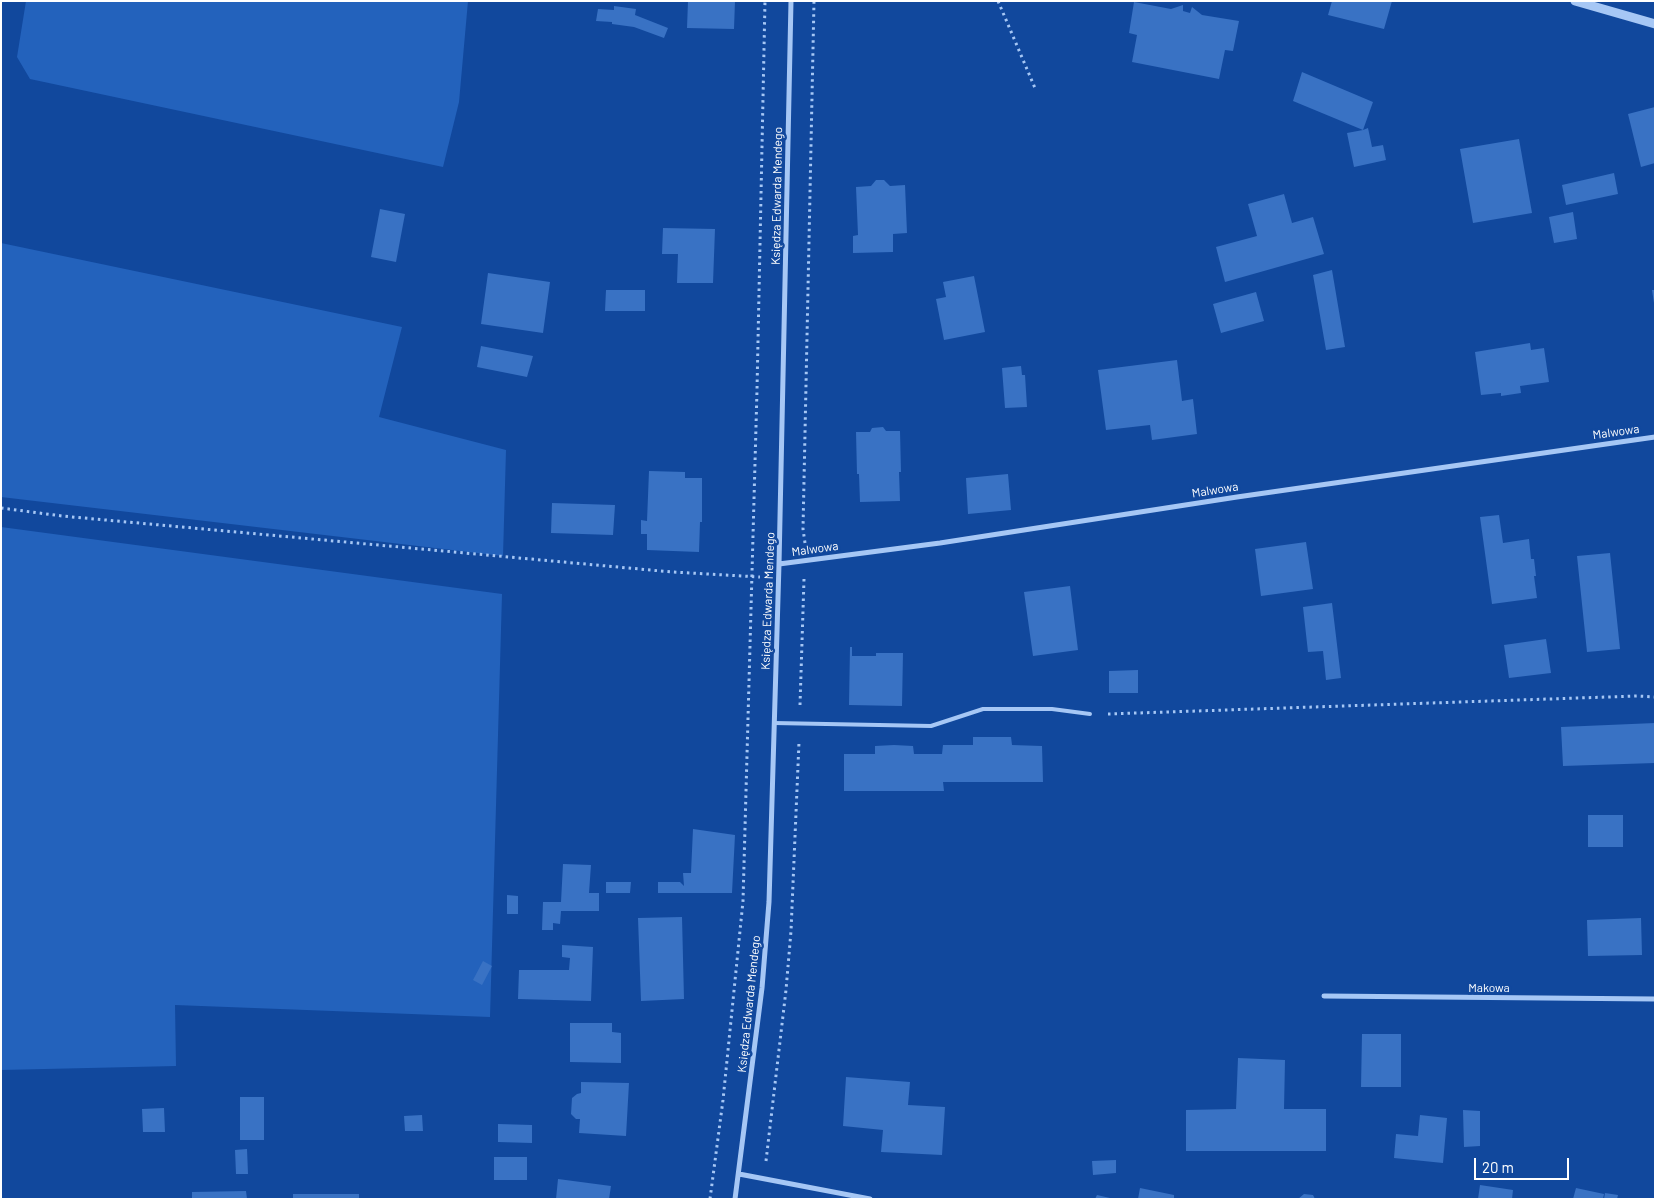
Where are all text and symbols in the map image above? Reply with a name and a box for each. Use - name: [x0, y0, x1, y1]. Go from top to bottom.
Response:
- street label: Księdza Edwarda Mendego: [769, 127, 785, 265]
- street label: Malwowa: [1592, 422, 1640, 442]
- street label: Malwowa: [1191, 479, 1239, 501]
- street label: Księdza Edwarda Mendego: [758, 532, 778, 670]
- street label: Malwowa: [791, 539, 839, 559]
- street label: Księdza Edwarda Mendego: [735, 935, 763, 1073]
- street label: Makowa: [1468, 981, 1510, 995]
- scale bar: [1476, 1148, 1571, 1180]
- text: 20 m: [1482, 1158, 1514, 1176]

